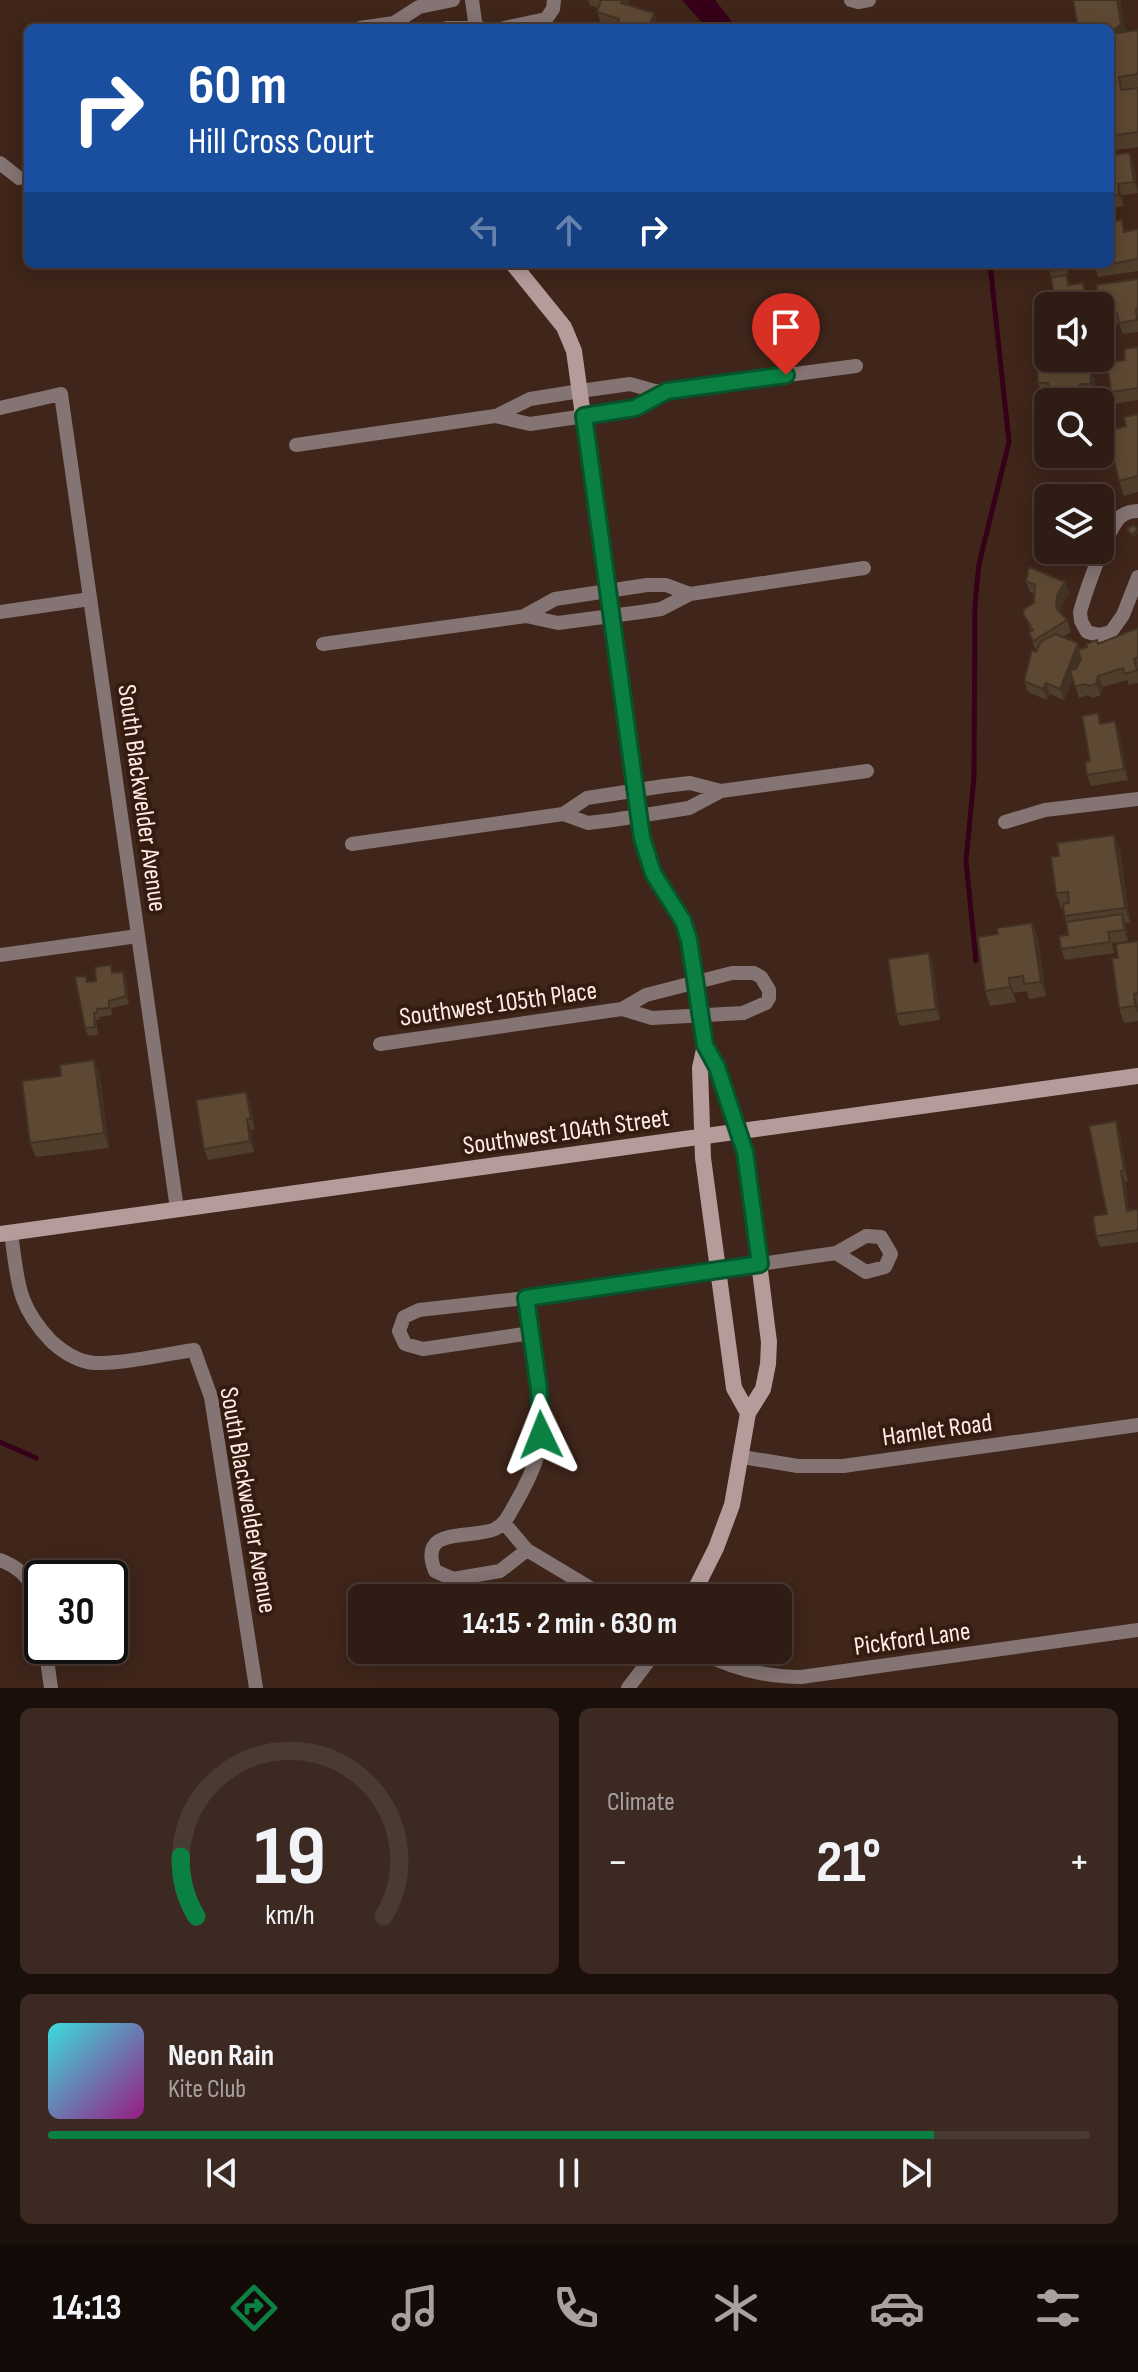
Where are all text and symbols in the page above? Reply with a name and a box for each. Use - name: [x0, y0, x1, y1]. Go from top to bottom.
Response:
- text: 60 m: [188, 53, 287, 120]
- icon: right: [56, 56, 160, 160]
- text: Hill Cross Court: [188, 121, 374, 164]
- icon: left: [463, 208, 507, 252]
- icon: ahead: [547, 208, 591, 252]
- icon: right: [631, 208, 675, 252]
- map controls: [1034, 292, 1114, 564]
- button: sound: [1034, 292, 1114, 372]
- pin: [752, 293, 820, 375]
- icon: arrive: [764, 305, 808, 349]
- button: search: [1034, 388, 1114, 468]
- button: layers: [1034, 484, 1114, 564]
- street label: South Blackwelder Avenue: [110, 683, 173, 914]
- street label: Southwest 105th Place: [397, 975, 599, 1034]
- street label: Southwest 104th Street: [461, 1103, 671, 1162]
- street label: South Blackwelder Avenue: [212, 1385, 283, 1616]
- position arrow: [499, 1393, 583, 1477]
- street label: Hamlet Road: [880, 1407, 994, 1454]
- speed limit sign: 30: [24, 1560, 128, 1664]
- text: 14:15 · 2 min · 630 m: [463, 1606, 677, 1642]
- street label: Pickford Lane: [852, 1616, 972, 1663]
- text: Climate: [607, 1787, 675, 1818]
- text: 19: [253, 1808, 326, 1908]
- text: 21°: [816, 1827, 881, 1899]
- text: −: [607, 1836, 629, 1889]
- text: +: [1068, 1836, 1090, 1889]
- text: km/h: [265, 1898, 314, 1933]
- text: Neon Rain: [168, 2038, 274, 2074]
- text: Kite Club: [168, 2074, 246, 2105]
- icon: previous: [200, 2151, 244, 2195]
- icon: pause: [547, 2151, 591, 2195]
- icon: next: [894, 2151, 938, 2195]
- icon: directions: [226, 2280, 282, 2336]
- icon: music: [387, 2280, 443, 2336]
- icon: phone: [548, 2280, 604, 2336]
- icon: climate: [708, 2280, 764, 2336]
- icon: car: [869, 2280, 925, 2336]
- icon: filters: [1030, 2280, 1086, 2336]
- text: 14:13: [52, 2287, 122, 2330]

